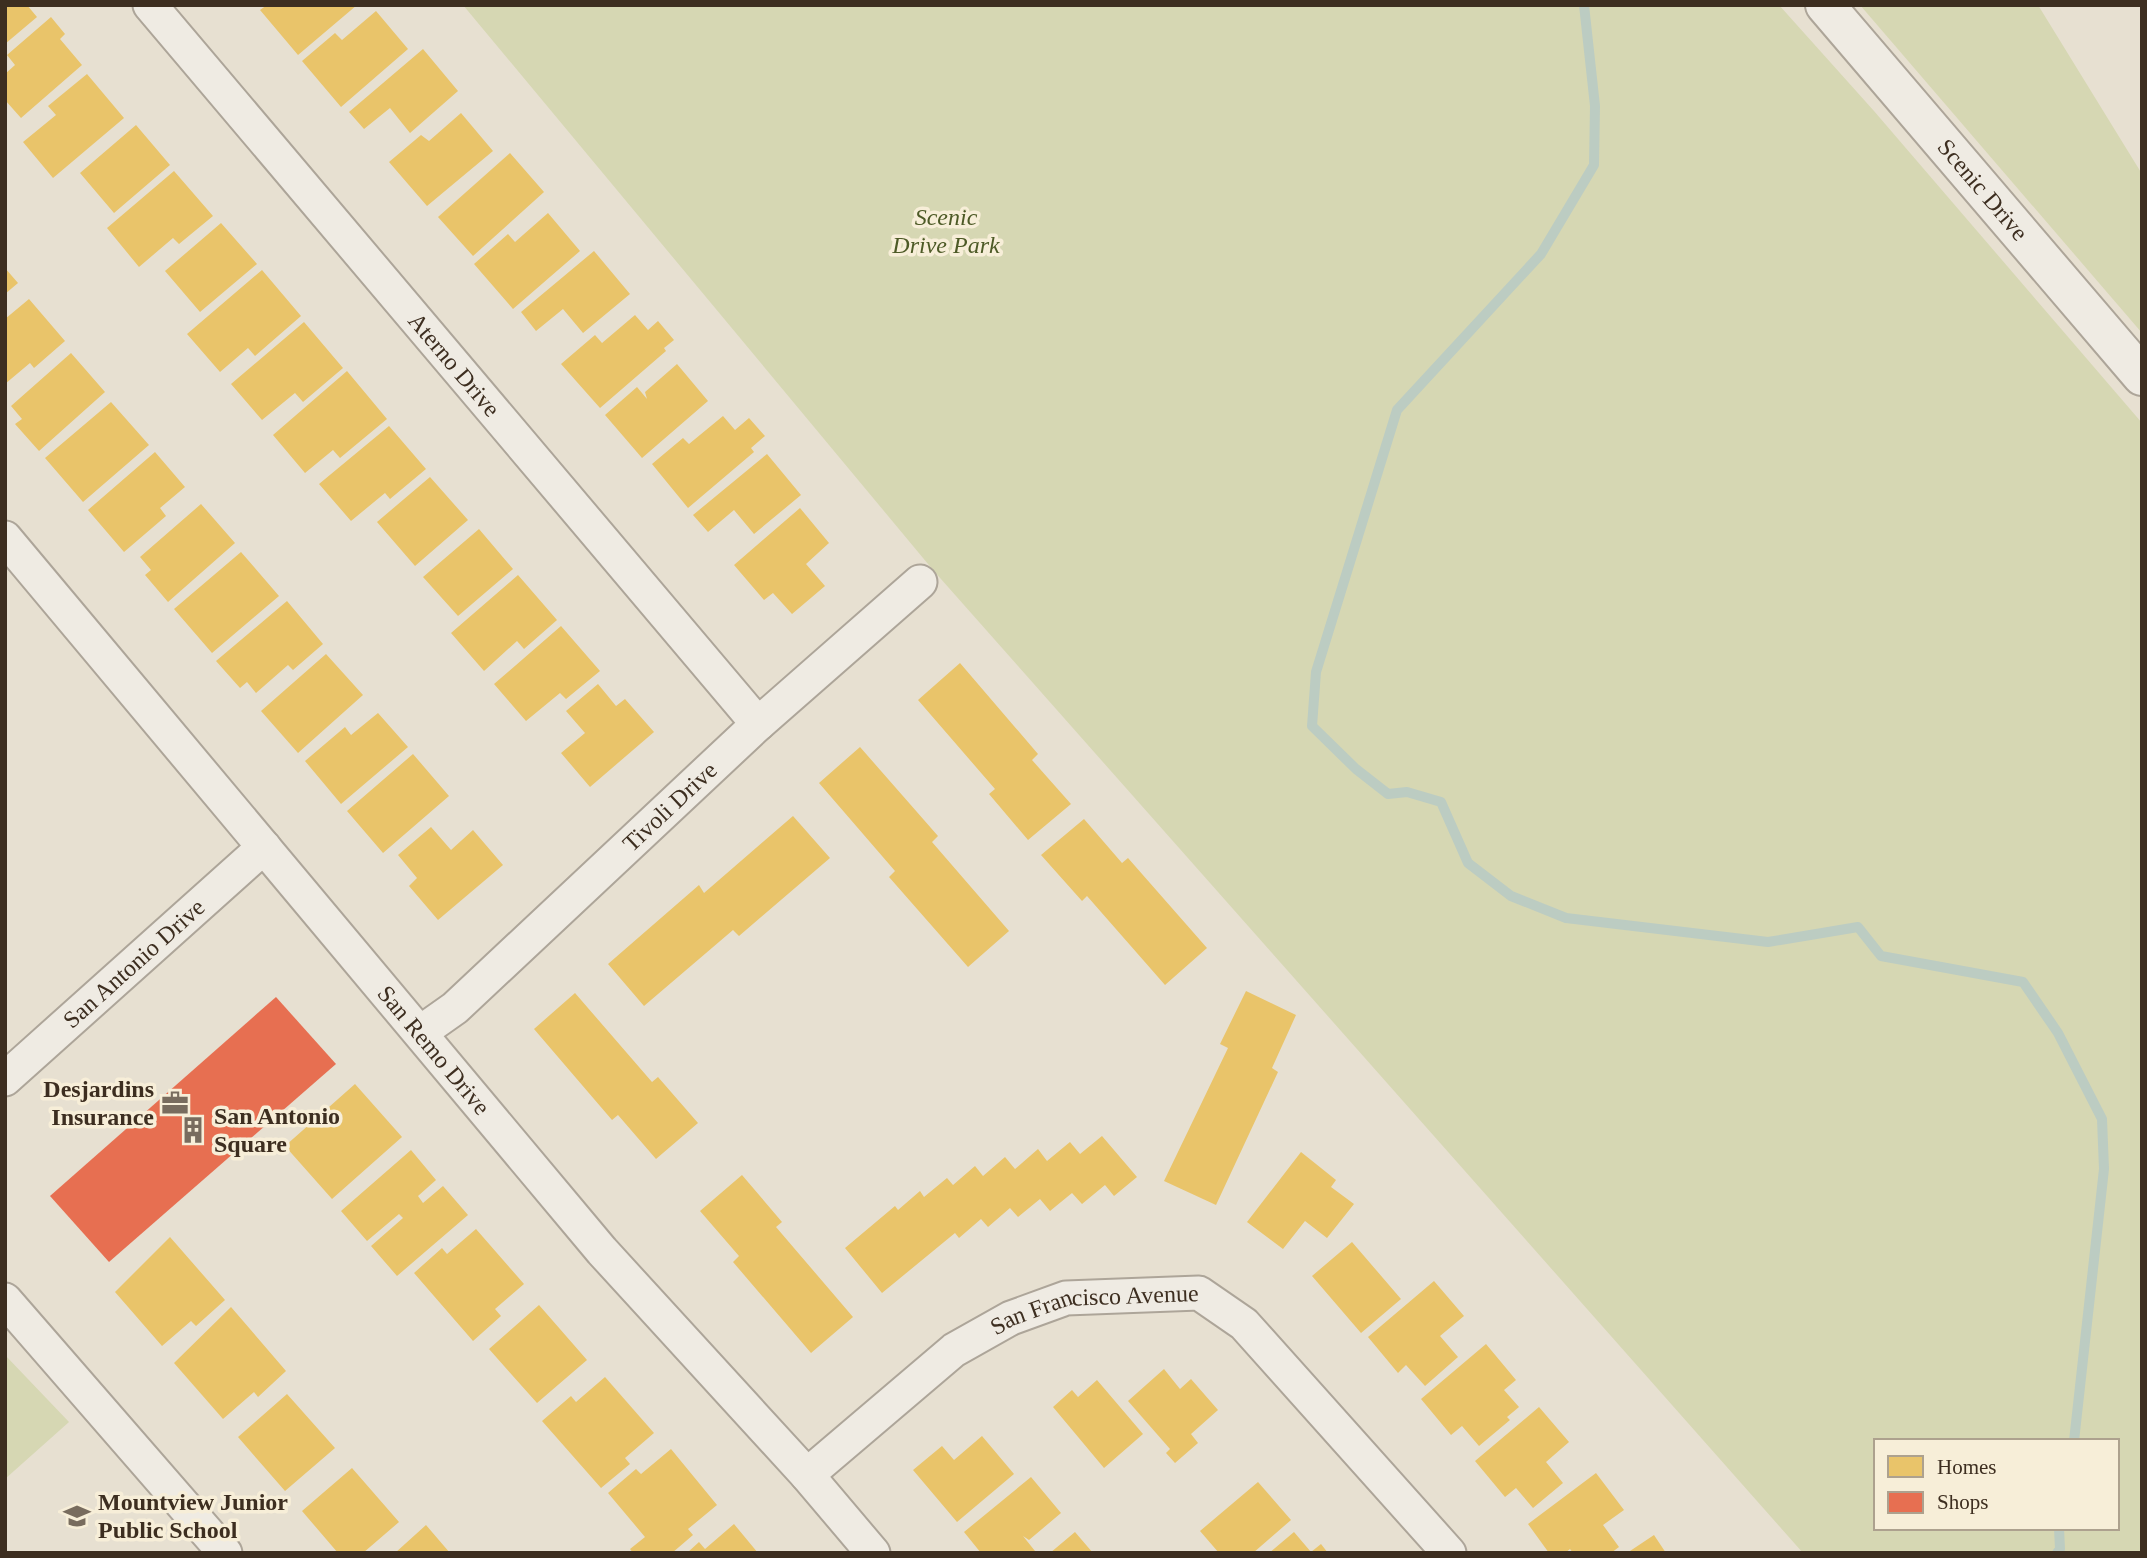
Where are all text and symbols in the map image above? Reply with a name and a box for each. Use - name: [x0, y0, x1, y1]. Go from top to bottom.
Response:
- street label: Scenic Drive: [1932, 134, 2033, 246]
- park label: Scenic Drive Park: [891, 204, 1000, 258]
- street label: Aterno Drive: [403, 308, 505, 422]
- street label: Tivoli Drive: [618, 757, 722, 857]
- street label: San Antonio Drive: [58, 894, 210, 1033]
- street label: San Remo Drive: [373, 980, 495, 1120]
- place label: Desjardins Insurance: [43, 1076, 154, 1130]
- office icon: Desjardins Insurance: [160, 1088, 190, 1118]
- place label: San Antonio Square: [214, 1103, 340, 1157]
- building icon: San Antonio Square: [178, 1115, 208, 1145]
- street label: San Francisco Avenue: [986, 1280, 1199, 1340]
- legend: [1874, 1439, 2119, 1530]
- text: Homes: [1937, 1455, 1997, 1479]
- place label: Mountview Junior Public School: [98, 1489, 288, 1543]
- text: Shops: [1937, 1490, 1988, 1514]
- school or university icon: Mountview Junior Public School: [62, 1501, 92, 1531]

